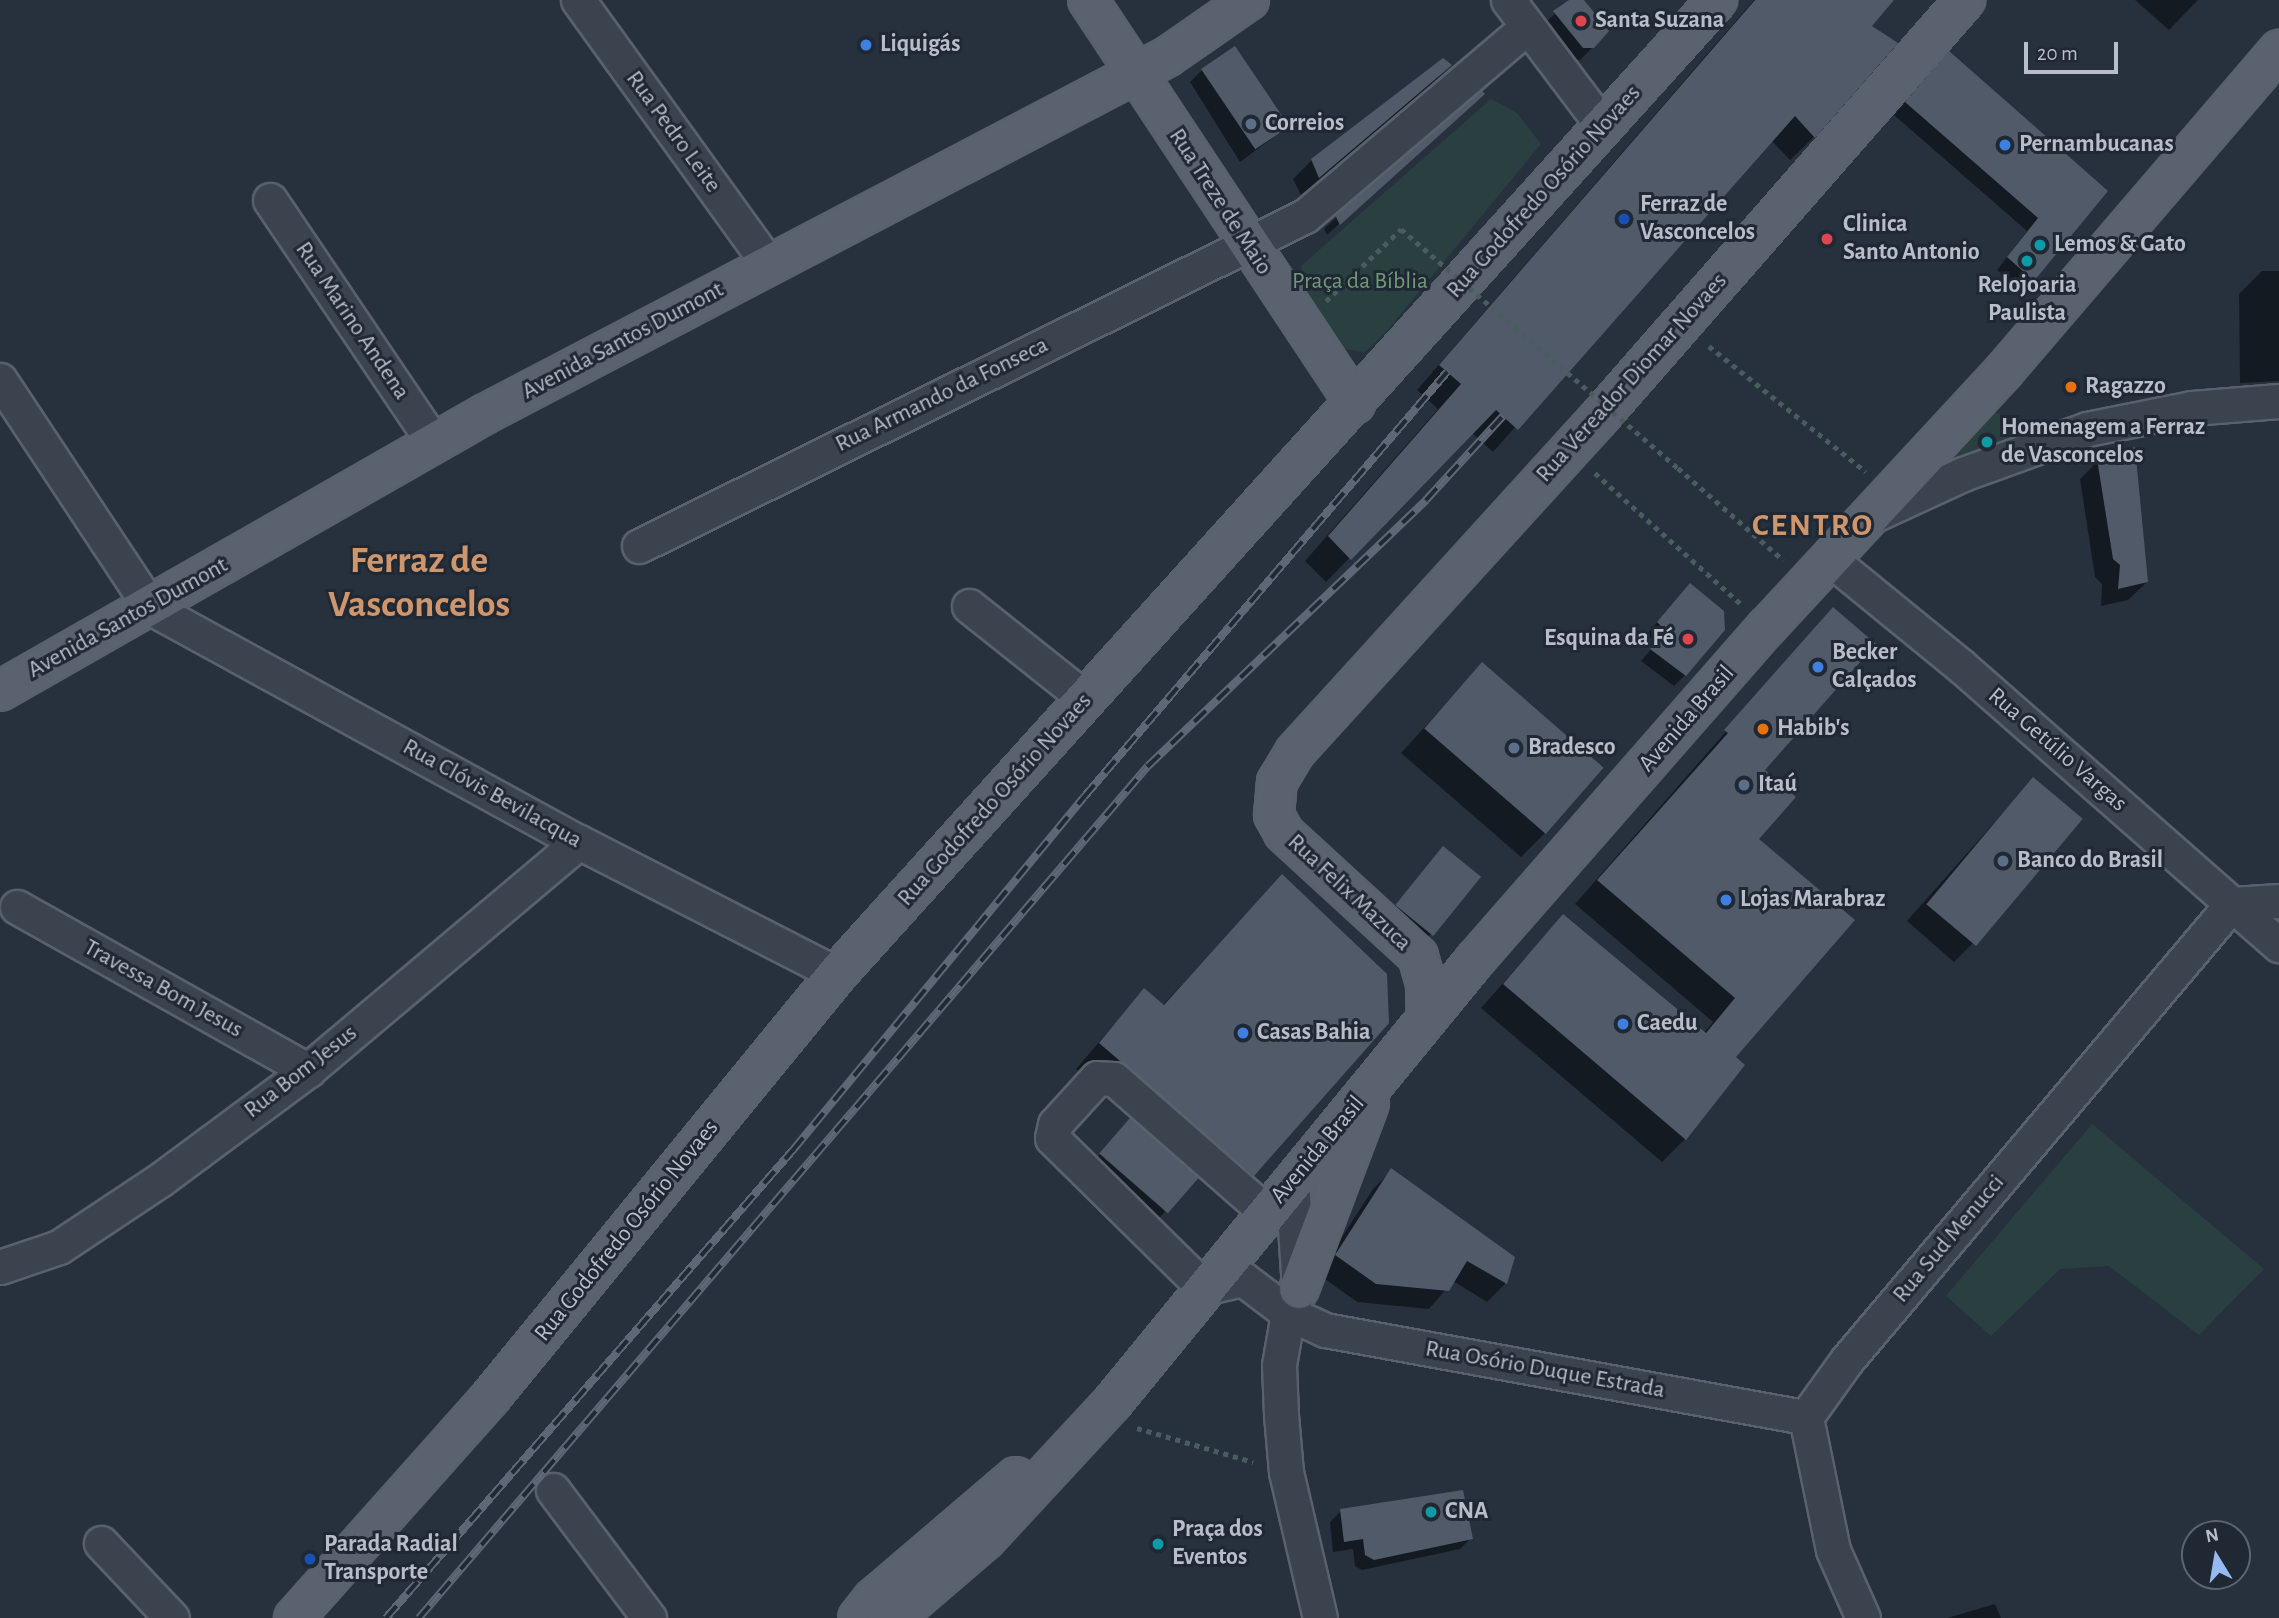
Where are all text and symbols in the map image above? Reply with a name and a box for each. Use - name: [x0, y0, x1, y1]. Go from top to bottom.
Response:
- place label: Santa Suzana: [1595, 7, 1724, 35]
- marker: Santa Suzana: [1573, 13, 1589, 29]
- scale bar: [2027, 28, 2122, 72]
- place label: Liquigás: [880, 31, 960, 59]
- marker: Liquigás: [858, 37, 874, 53]
- text: 20 m: [2037, 43, 2078, 64]
- street label: Rua Pedro Leite: [619, 66, 727, 198]
- street label: Rua Godofredo Osório Novaes: [1441, 79, 1647, 305]
- place label: Correios: [1265, 110, 1344, 138]
- marker: Correios: [1243, 116, 1259, 132]
- street label: Rua Treze de Maio: [1162, 123, 1278, 281]
- place label: Pernambucanas: [2019, 131, 2174, 159]
- marker: Pernambucanas: [1997, 137, 2013, 153]
- place label: Ferraz de Vasconcelos: [1640, 191, 1755, 247]
- marker: Ferraz de Vasconcelos: [1614, 209, 1634, 229]
- place label: Clinica Santo Antonio: [1843, 211, 1980, 267]
- marker: Clinica Santo Antonio: [1817, 229, 1837, 249]
- place label: Lemos & Gato: [2054, 231, 2186, 259]
- street label: Rua Marino Andena: [289, 237, 415, 405]
- marker: Lemos & Gato: [2032, 237, 2048, 253]
- marker: Relojoaria Paulista: [2019, 253, 2035, 269]
- street label: Rua Vereador Diomar Novaes: [1530, 267, 1734, 489]
- park label: Praça da Bíblia: [1292, 268, 1428, 296]
- place label: Relojoaria Paulista: [1977, 272, 2077, 328]
- street label: Avenida Santos Dumont: [517, 276, 729, 406]
- street label: Rua Armando da Fonseca: [831, 331, 1053, 459]
- place label: Ragazzo: [2085, 373, 2166, 401]
- marker: Ragazzo: [2063, 379, 2079, 395]
- place label: Homenagem a Ferraz de Vasconcelos: [2001, 414, 2205, 470]
- marker: Homenagem a Ferraz de Vasconcelos: [1979, 434, 1995, 450]
- district label: CENTRO: [1753, 506, 1873, 544]
- district label: Ferraz de Vasconcelos: [328, 539, 510, 628]
- street label: Avenida Santos Dumont: [23, 551, 233, 685]
- place label: Esquina da Fé: [1544, 625, 1674, 653]
- marker: Esquina da Fé: [1680, 631, 1696, 647]
- place label: Becker Calçados: [1832, 639, 1917, 695]
- marker: Becker Calçados: [1810, 659, 1826, 675]
- street label: Avenida Brasil: [1633, 660, 1741, 778]
- street label: Rua Getúlio Vargas: [1982, 682, 2132, 818]
- street label: Rua Godofredo Osório Novaes: [892, 687, 1098, 913]
- place label: Habib's: [1777, 715, 1849, 743]
- marker: Habib's: [1755, 721, 1771, 737]
- street label: Rua Clóvis Bevilacqua: [397, 733, 587, 855]
- place label: Bradesco: [1528, 734, 1616, 762]
- marker: Bradesco: [1506, 740, 1522, 756]
- place label: Itaú: [1758, 771, 1797, 799]
- marker: Itaú: [1736, 777, 1752, 793]
- street label: Rua Felix Mazuca: [1281, 828, 1417, 958]
- place label: Banco do Brasil: [2017, 847, 2163, 875]
- marker: Banco do Brasil: [1995, 853, 2011, 869]
- place label: Lojas Marabraz: [1740, 886, 1885, 914]
- marker: Lojas Marabraz: [1718, 892, 1734, 908]
- street label: Travessa Bom Jesus: [78, 933, 248, 1045]
- place label: Caedu: [1637, 1010, 1697, 1038]
- marker: Caedu: [1615, 1016, 1631, 1032]
- street label: Rua Bom Jesus: [239, 1019, 363, 1125]
- place label: Casas Bahia: [1257, 1019, 1371, 1047]
- marker: Casas Bahia: [1235, 1025, 1251, 1041]
- street label: Avenida Brasil: [1265, 1090, 1371, 1210]
- street label: Rua Godofredo Osório Novaes: [529, 1114, 725, 1348]
- street label: Rua Sud Menucci: [1887, 1169, 2011, 1309]
- street label: Rua Osório Duque Estrada: [1423, 1335, 1667, 1405]
- place label: CNA: [1445, 1498, 1488, 1526]
- marker: CNA: [1423, 1504, 1439, 1520]
- place label: Praça dos Eventos: [1172, 1516, 1263, 1572]
- north arrow: [2181, 1520, 2251, 1590]
- text: N: [2204, 1525, 2221, 1546]
- place label: Parada Radial Transporte: [324, 1531, 458, 1587]
- marker: Praça dos Eventos: [1150, 1536, 1166, 1552]
- marker: Parada Radial Transporte: [302, 1551, 318, 1567]

